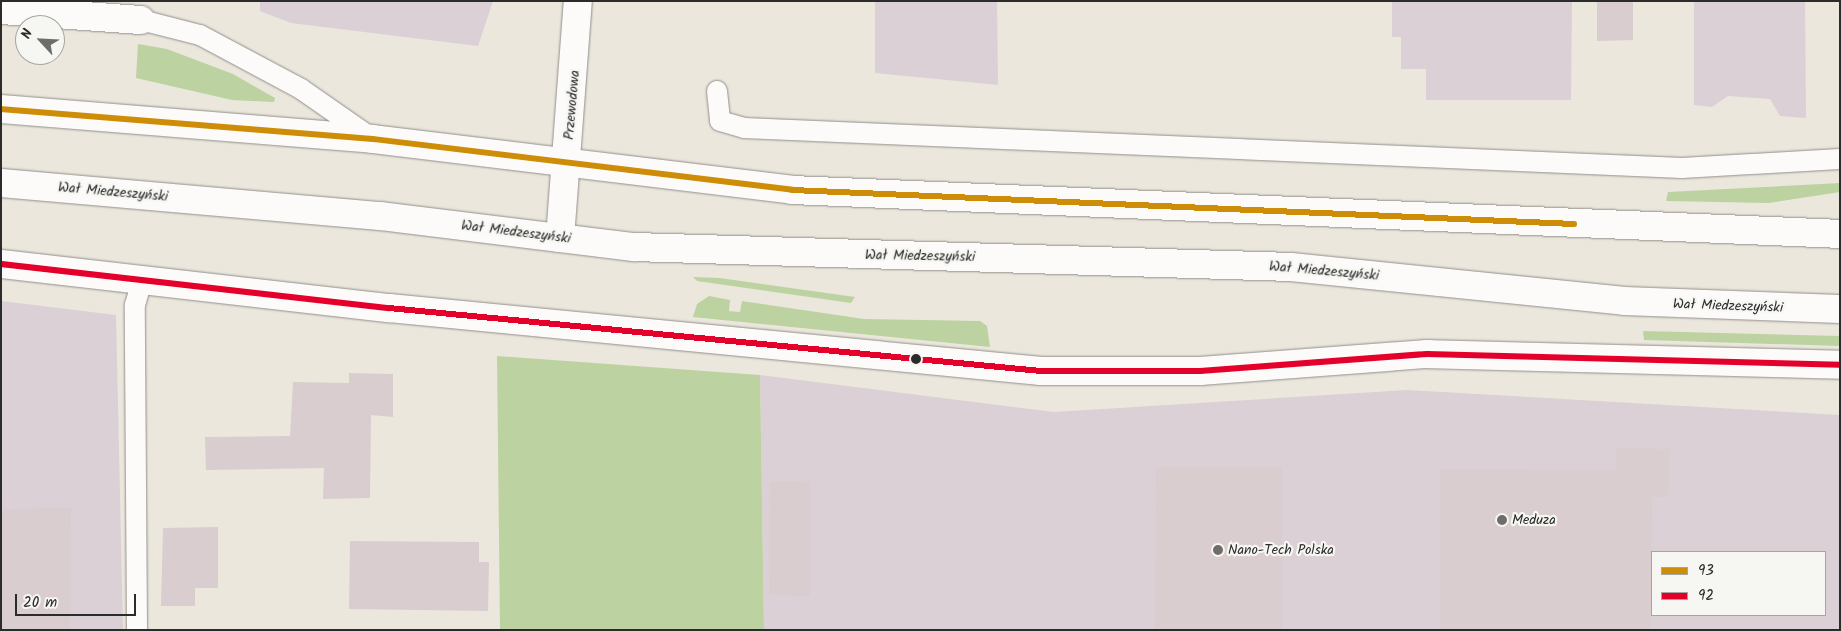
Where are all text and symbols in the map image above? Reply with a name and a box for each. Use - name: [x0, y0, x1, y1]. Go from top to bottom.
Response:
- north arrow: [15, 15, 65, 65]
- text: N: [15, 25, 39, 43]
- street label: Przewodowa: [561, 70, 583, 140]
- street label: Wał Miedzeszyński: [57, 179, 169, 205]
- street label: Wał Miedzeszyński: [460, 217, 572, 247]
- street label: Wał Miedzeszyński: [865, 247, 975, 265]
- street label: Wał Miedzeszyński: [1268, 258, 1380, 284]
- street label: Wał Miedzeszyński: [1673, 296, 1783, 316]
- unlabelled marker: [911, 354, 921, 364]
- place label: Meduza: [1512, 512, 1556, 528]
- marker: Meduza: [1496, 514, 1508, 526]
- place label: Nano-Tech Polska: [1228, 542, 1334, 558]
- marker: Nano-Tech Polska: [1212, 544, 1224, 556]
- legend: [1651, 551, 1826, 616]
- text: 93: [1698, 559, 1714, 583]
- scale bar: [18, 584, 139, 616]
- text: 92: [1698, 584, 1714, 608]
- text: 20 m: [23, 591, 57, 615]

